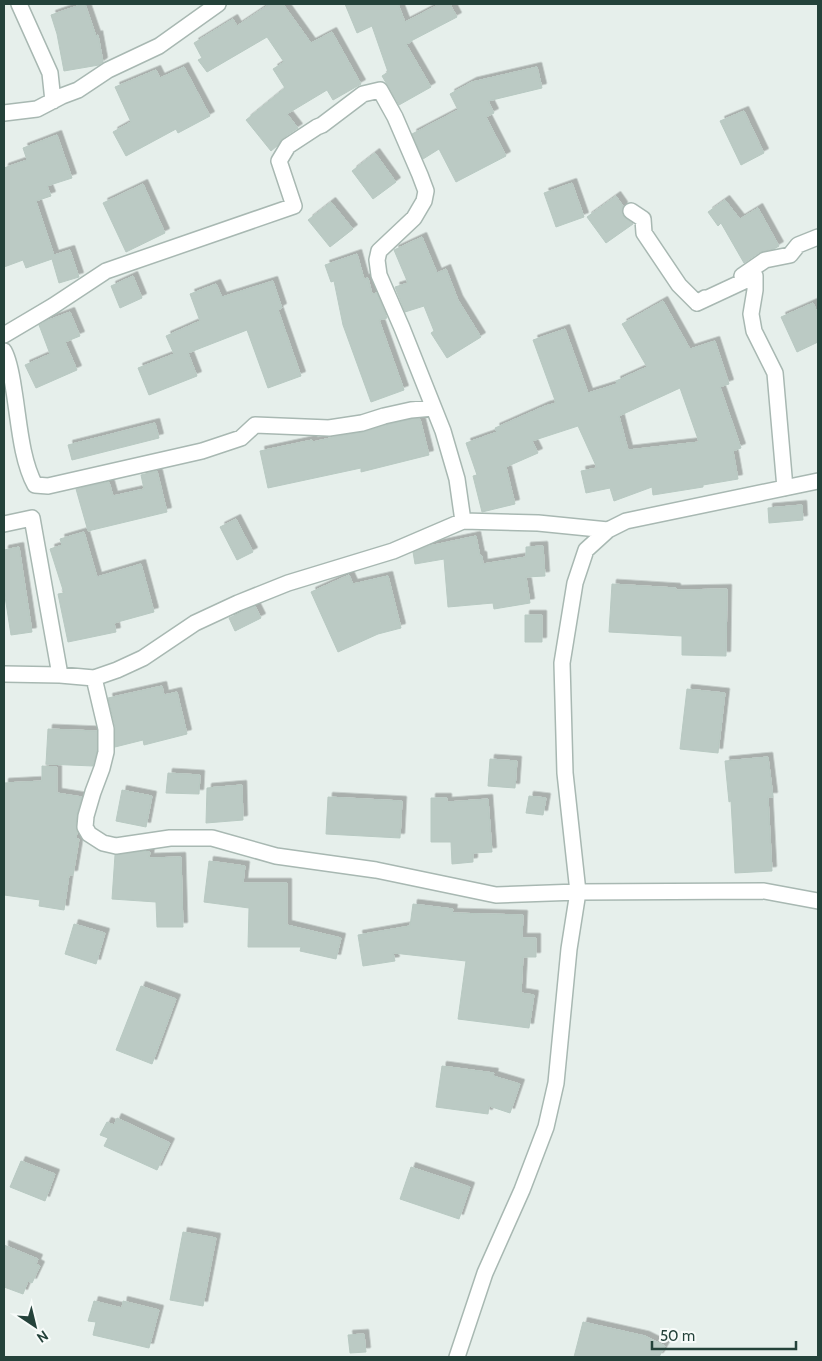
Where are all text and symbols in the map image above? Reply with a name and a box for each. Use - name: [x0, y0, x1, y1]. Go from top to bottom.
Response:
- north arrow: [10, 1301, 60, 1351]
- scale bar: [652, 1318, 796, 1350]
- text: N: [33, 1326, 52, 1347]
- text: 50 m: [660, 1327, 695, 1345]

